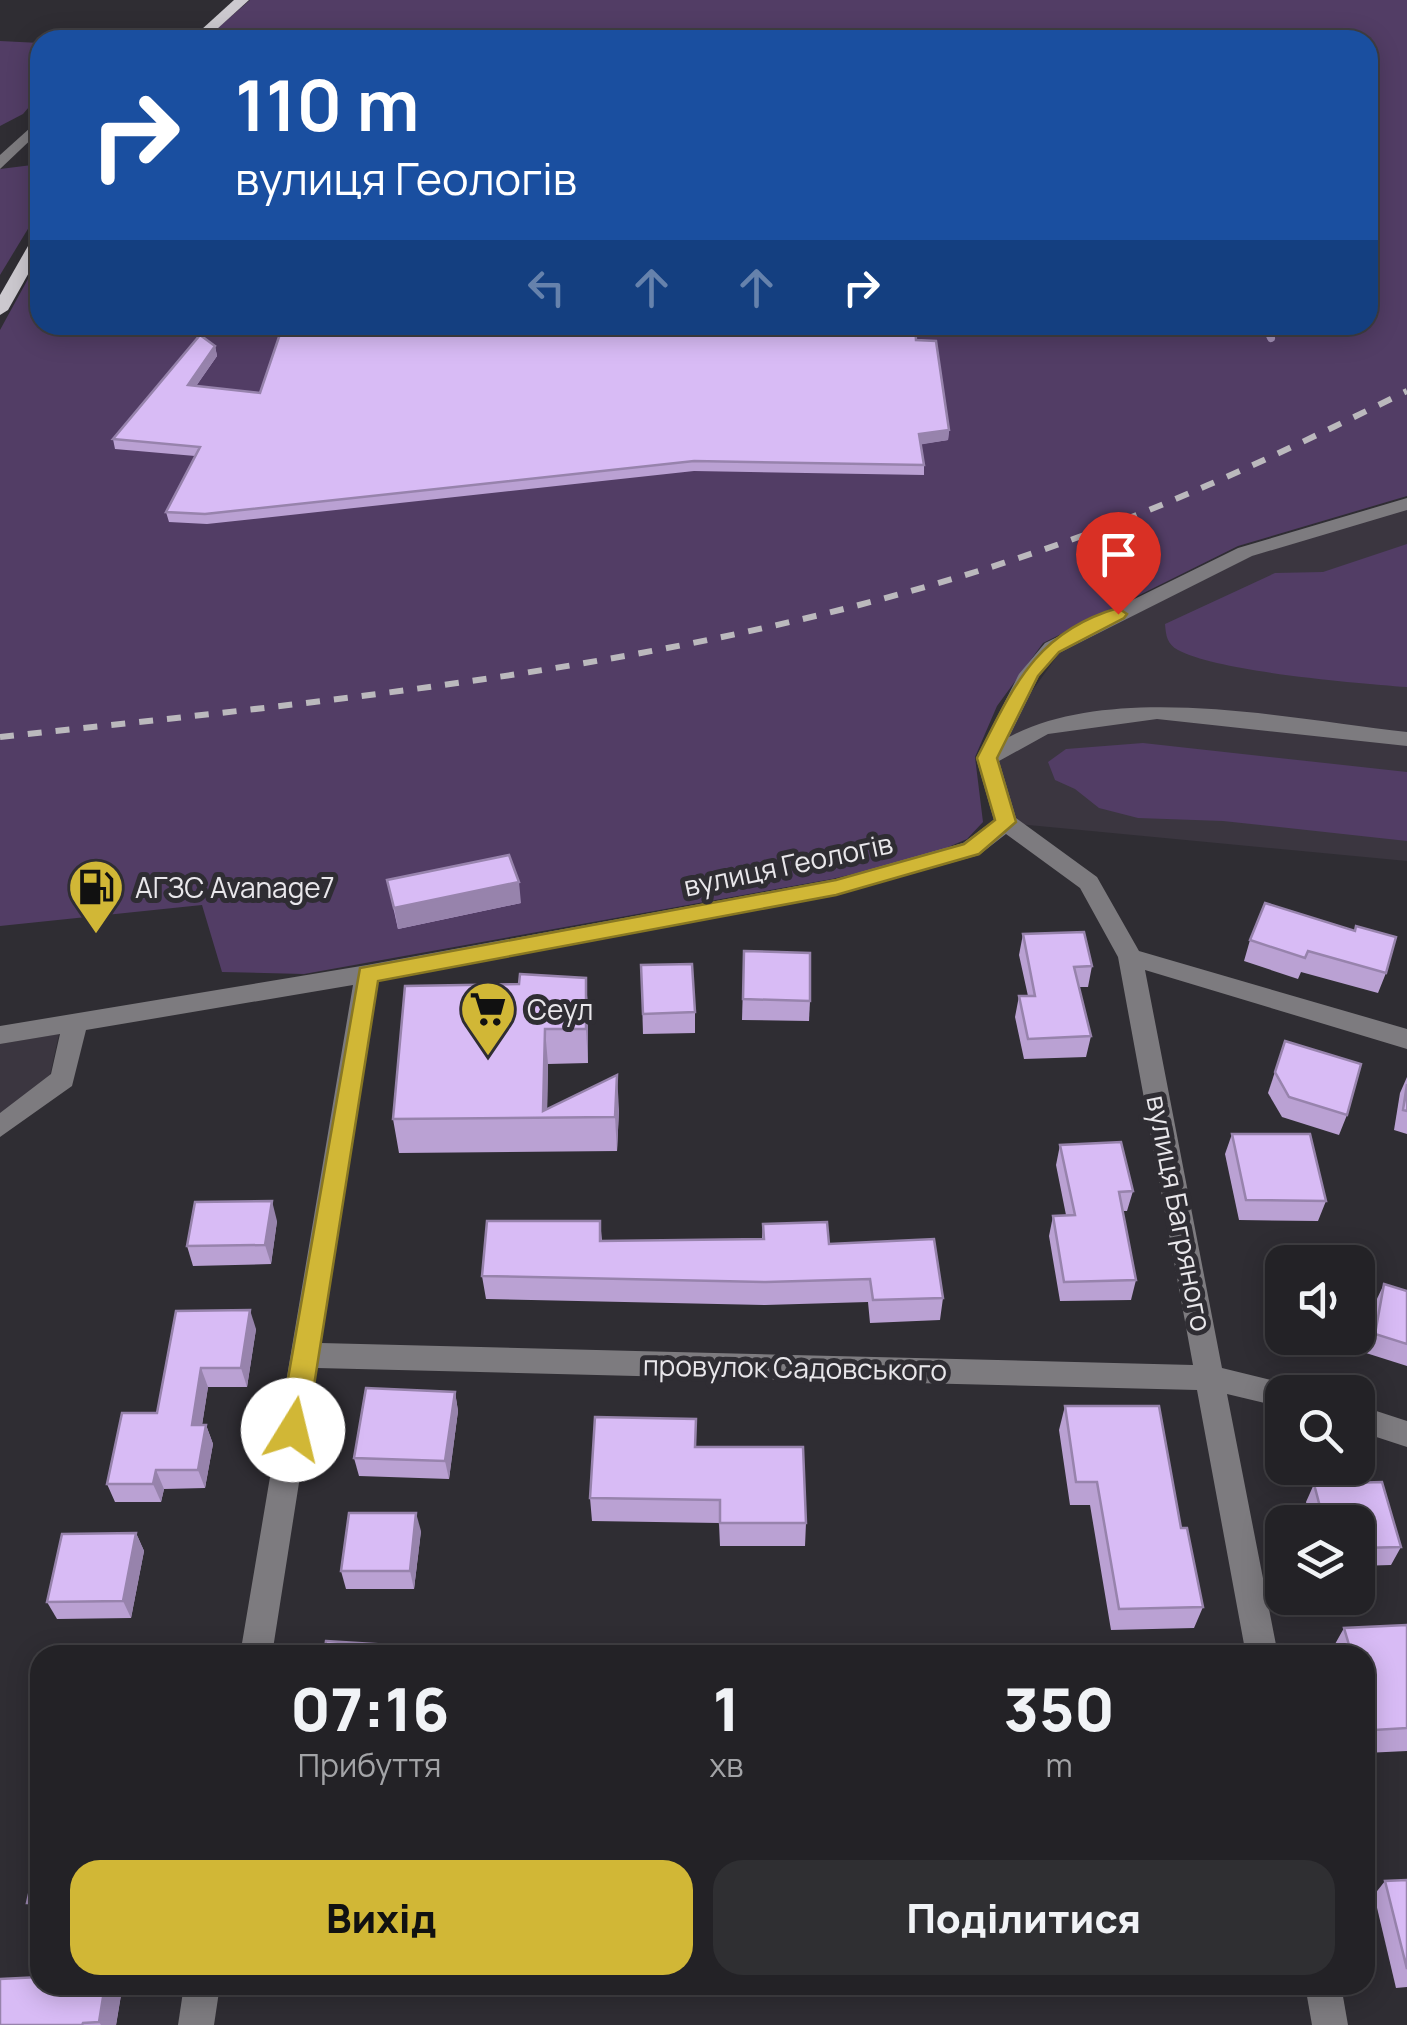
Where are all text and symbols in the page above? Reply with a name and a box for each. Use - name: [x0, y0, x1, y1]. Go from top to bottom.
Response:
- text: 110 m: [235, 56, 419, 152]
- icon: right: [70, 70, 200, 200]
- text: вулиця Геологів: [235, 147, 577, 209]
- icon: left: [519, 260, 574, 315]
- icon: ahead: [624, 260, 679, 315]
- icon: ahead: [729, 260, 784, 315]
- icon: right: [834, 260, 889, 315]
- pin: [1076, 512, 1161, 615]
- icon: arrive: [1091, 527, 1146, 582]
- street label: вулиця Геологів: [680, 823, 896, 905]
- fuel station icon: АГЗС Avanage7: [66, 857, 126, 936]
- place label: АГЗС Avanage7: [135, 868, 335, 906]
- supermarket icon: Сеул: [458, 979, 518, 1058]
- place label: Сеул: [527, 990, 593, 1028]
- street label: вулиця Багряного: [1138, 1092, 1222, 1334]
- map controls: [1265, 1245, 1375, 1615]
- button: sound: [1265, 1245, 1375, 1355]
- street label: провулок Садовського: [643, 1345, 947, 1389]
- button: search: [1265, 1375, 1375, 1485]
- position arrow: [241, 1378, 345, 1482]
- button: layers: [1265, 1505, 1375, 1615]
- text: 07:16: [290, 1667, 449, 1749]
- text: 1: [713, 1667, 740, 1749]
- text: 350: [1004, 1667, 1115, 1749]
- text: Прибуття: [298, 1743, 442, 1787]
- text: хв: [709, 1743, 743, 1787]
- text: m: [1046, 1743, 1073, 1787]
- button: Вихід: [70, 1860, 693, 1975]
- button: Поділитися: [713, 1860, 1335, 1975]

